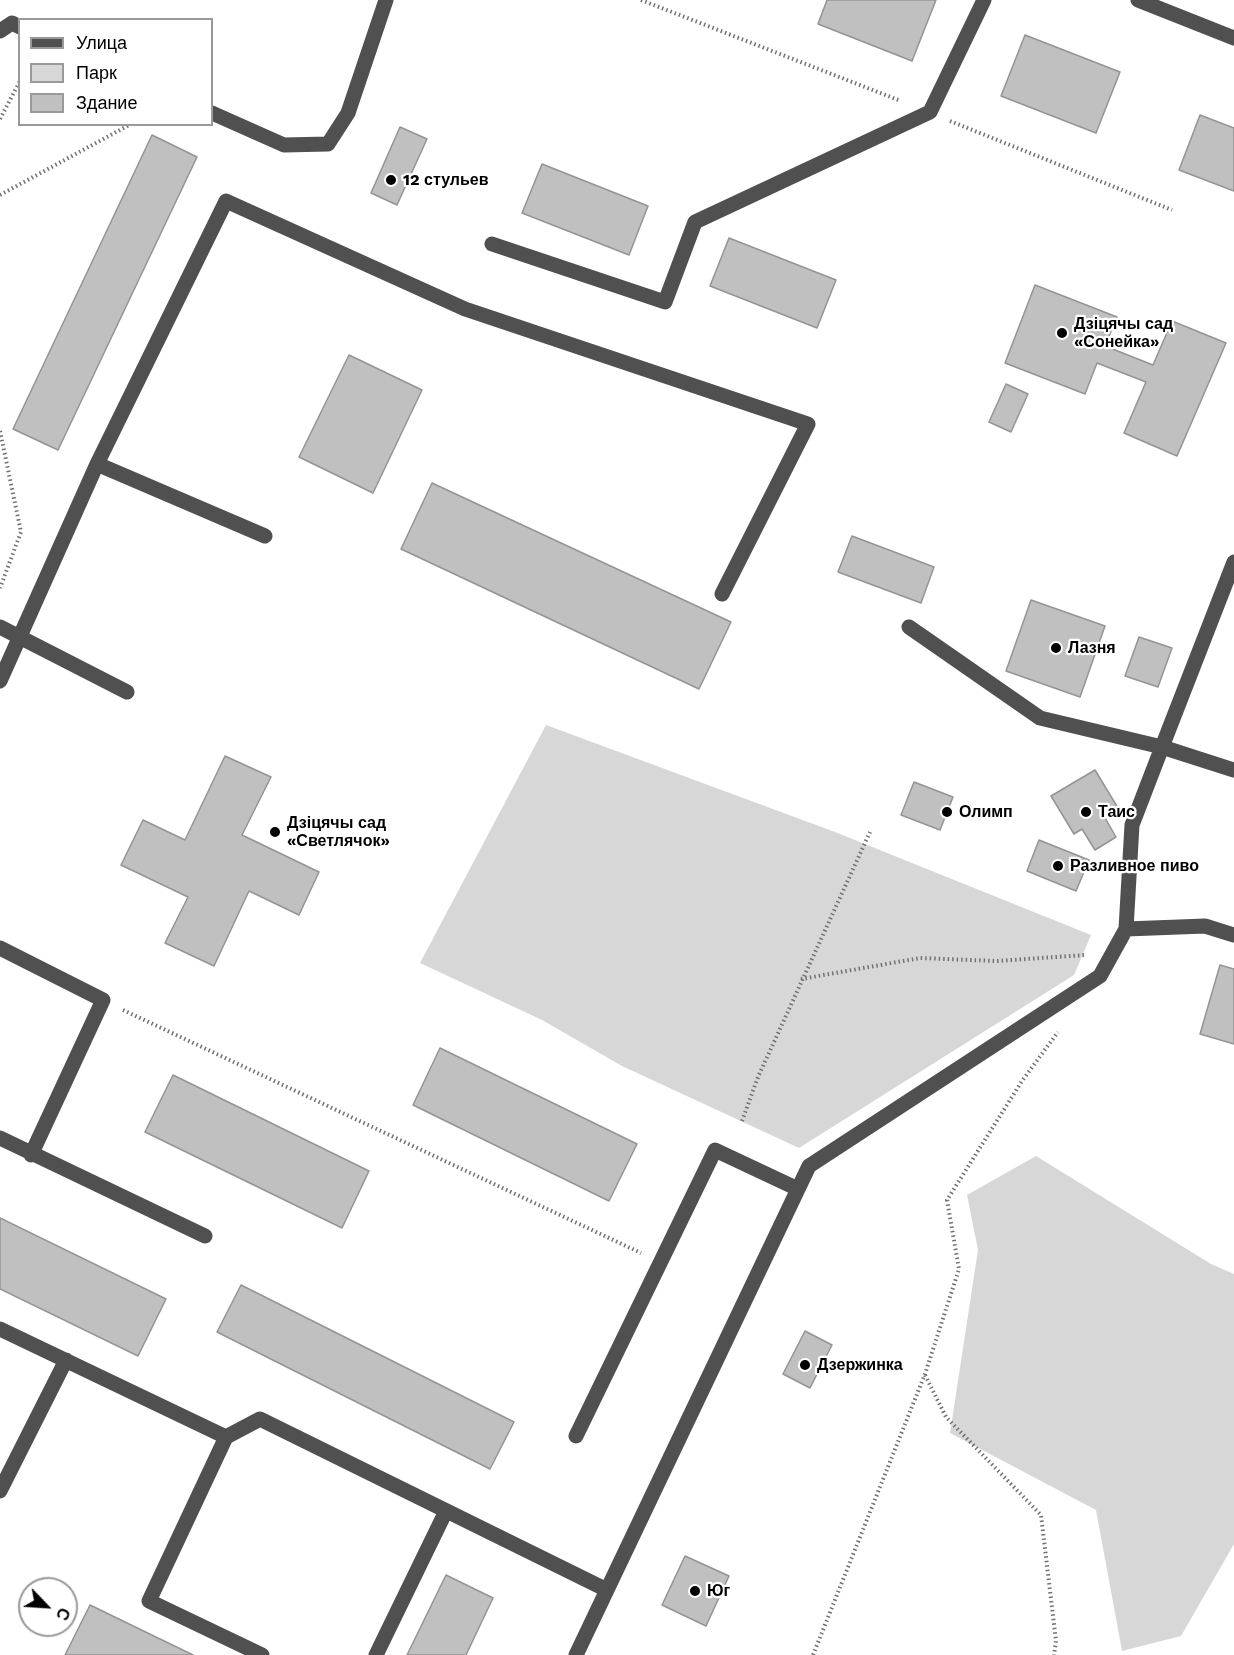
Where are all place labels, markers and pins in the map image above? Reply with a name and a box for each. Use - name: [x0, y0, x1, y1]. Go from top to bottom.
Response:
- place label: 12 стульев: [403, 170, 489, 190]
- marker: 12 стульев: [384, 173, 398, 187]
- place label: Дзіцячы сад «Сонейка»: [1074, 314, 1173, 352]
- marker: Дзіцячы сад «Сонейка»: [1055, 326, 1069, 340]
- place label: Лазня: [1068, 638, 1116, 658]
- marker: Лазня: [1049, 641, 1063, 655]
- place label: Олимп: [959, 802, 1013, 822]
- place label: Таис: [1098, 802, 1135, 822]
- marker: Олимп: [940, 805, 954, 819]
- marker: Таис: [1079, 805, 1093, 819]
- place label: Дзіцячы сад «Светлячок»: [287, 813, 390, 851]
- marker: Дзіцячы сад «Светлячок»: [268, 825, 282, 839]
- place label: Разливное пиво: [1070, 856, 1199, 876]
- marker: Разливное пиво: [1051, 859, 1065, 873]
- place label: Дзержинка: [817, 1355, 903, 1375]
- marker: Дзержинка: [798, 1358, 812, 1372]
- place label: Юг: [707, 1581, 730, 1601]
- marker: Юг: [688, 1584, 702, 1598]

